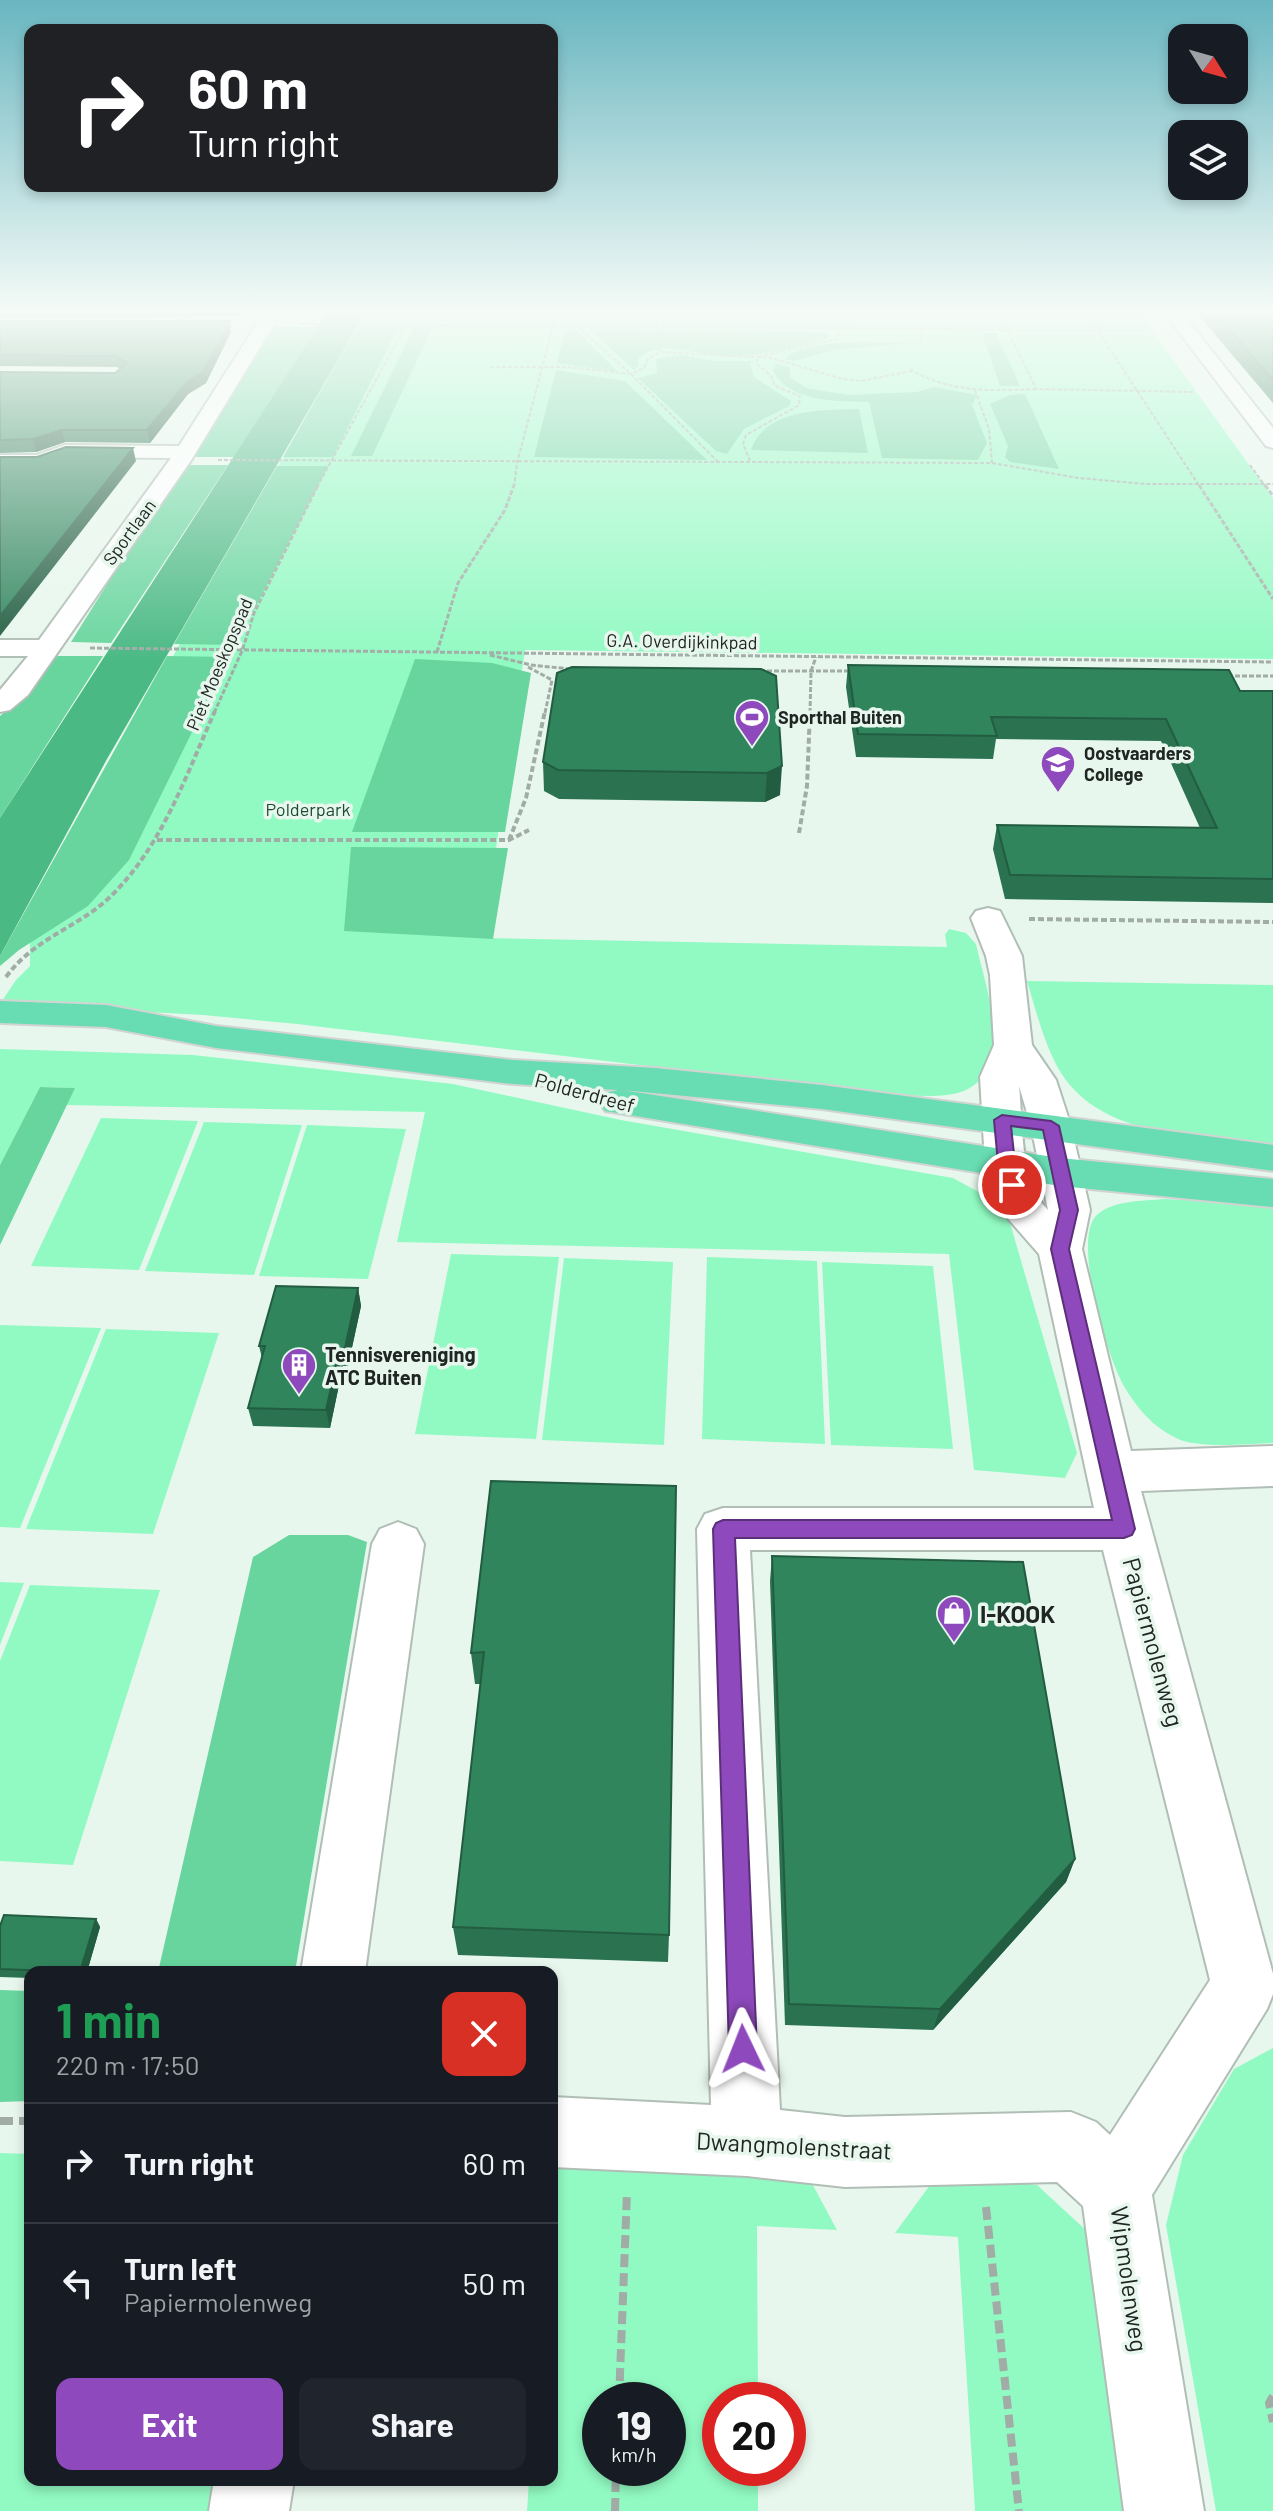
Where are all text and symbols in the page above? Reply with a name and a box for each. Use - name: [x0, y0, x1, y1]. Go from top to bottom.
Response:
- north arrow: [1168, 24, 1248, 104]
- map controls: [1168, 24, 1248, 200]
- text: 60 m: [188, 53, 308, 120]
- icon: right: [56, 56, 160, 160]
- button: layers: [1168, 120, 1248, 200]
- text: Turn right: [188, 121, 340, 164]
- street label: Sportlaan: [98, 495, 160, 569]
- street label: Piet Moeskopspad: [181, 594, 257, 734]
- street label: G.A. Overdijkinkpad: [606, 629, 758, 653]
- sports icon: Sporthal Buiten: [733, 698, 771, 748]
- place label: Sporthal Buiten: [778, 706, 902, 728]
- place label: Oostvaarders College: [1084, 742, 1191, 785]
- school or university icon: Oostvaarders College: [1039, 744, 1077, 794]
- park label: Polderpark: [266, 798, 350, 820]
- street label: Polderdreef: [533, 1067, 637, 1117]
- pin: [978, 1151, 1046, 1219]
- icon: arrive: [990, 1163, 1034, 1207]
- place label: Tennisvereniging ATC Buiten: [325, 1342, 476, 1389]
- building icon: Tennisvereniging ATC Buiten: [280, 1346, 318, 1396]
- street label: Papiermolenweg: [1118, 1554, 1190, 1730]
- shop icon: I-KOOK: [935, 1594, 973, 1644]
- place label: I-KOOK: [980, 1599, 1055, 1628]
- text: 1 min: [56, 1990, 161, 2048]
- button: close: [442, 1992, 526, 2076]
- position arrow: [701, 2007, 785, 2091]
- text: 220 m · 17:50: [56, 2049, 199, 2080]
- street label: Dwangmolenstraat: [695, 2125, 893, 2165]
- icon: right: [56, 2141, 100, 2185]
- text: Turn right: [124, 2145, 254, 2181]
- text: 60 m: [463, 2145, 526, 2181]
- street label: Wipmolenweg: [1105, 2204, 1155, 2354]
- text: Turn left: [124, 2250, 237, 2286]
- icon: left: [56, 2261, 100, 2305]
- text: 50 m: [463, 2265, 526, 2301]
- text: Papiermolenweg: [124, 2286, 312, 2317]
- button: Exit: [56, 2378, 283, 2470]
- button: Share: [299, 2378, 526, 2470]
- speed limit sign: 20: [702, 2382, 806, 2486]
- text: 19: [616, 2400, 652, 2448]
- text: km/h: [611, 2442, 657, 2466]

